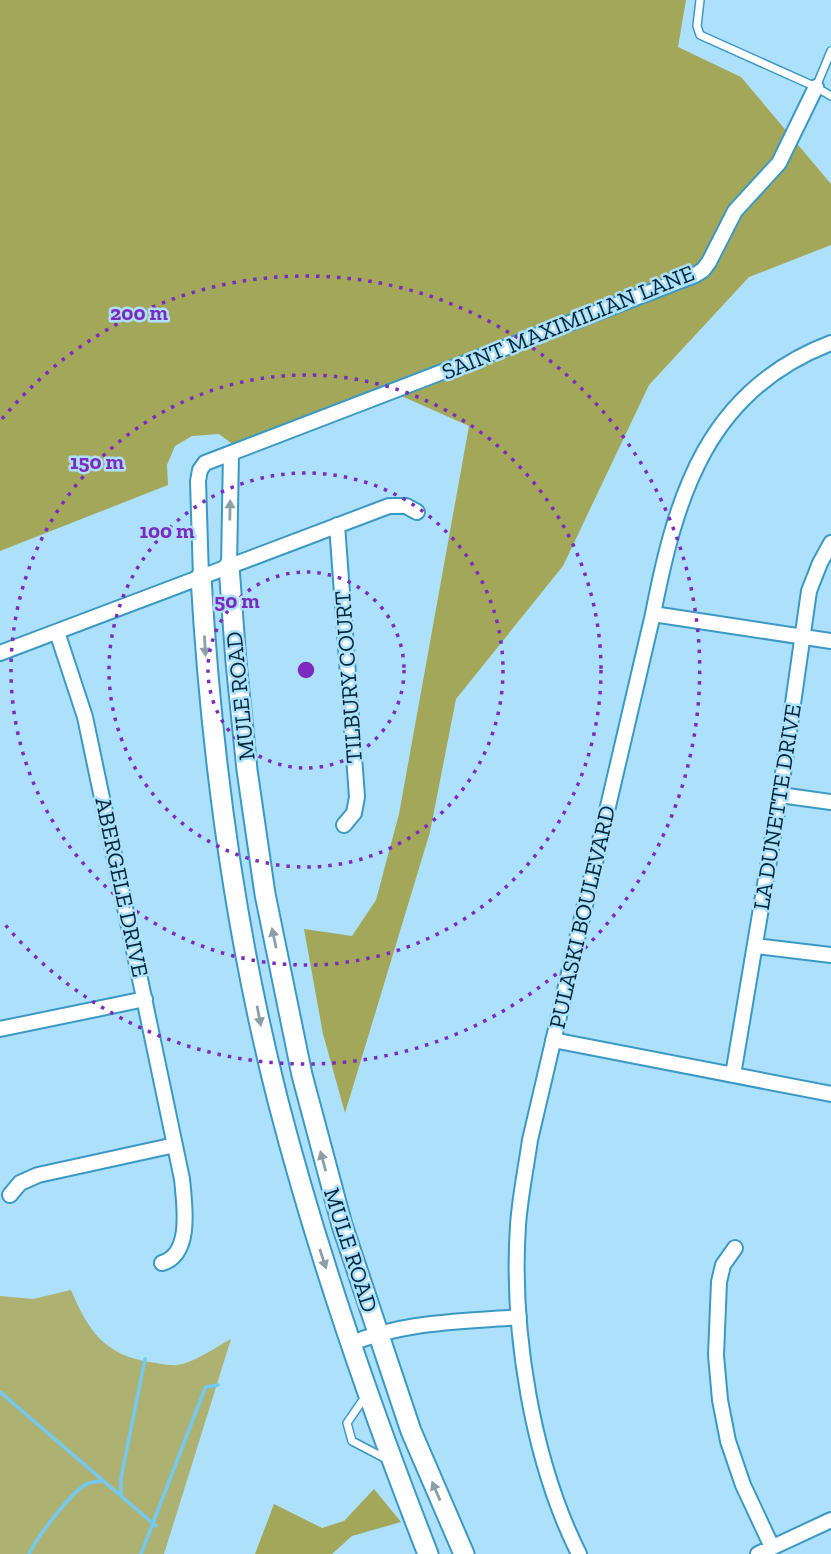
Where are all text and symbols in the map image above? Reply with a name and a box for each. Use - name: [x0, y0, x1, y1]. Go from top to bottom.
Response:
- street label: SAINT MAXIMILIAN LANE: [438, 258, 698, 386]
- text: 200 m: [110, 300, 168, 325]
- text: 150 m: [70, 449, 125, 474]
- one-way arrow: [224, 498, 236, 520]
- text: 100 m: [140, 518, 195, 543]
- text: 50 m: [214, 588, 260, 613]
- street label: TILBURY COURT: [328, 590, 368, 764]
- street label: MULE ROAD: [219, 630, 261, 762]
- one-way arrow: [200, 635, 211, 657]
- centre of rings: [294, 658, 318, 682]
- street label: LA DUNETTE DRIVE: [747, 702, 807, 912]
- street label: ABERGELE DRIVE: [89, 795, 155, 979]
- street label: PULASKI BOULEVARD: [543, 803, 621, 1031]
- one-way arrow: [269, 927, 280, 949]
- one-way arrow: [254, 1005, 265, 1027]
- one-way arrow: [317, 1149, 328, 1171]
- street label: MULE ROAD: [318, 1184, 384, 1316]
- one-way arrow: [318, 1249, 329, 1270]
- one-way arrow: [430, 1481, 441, 1502]

